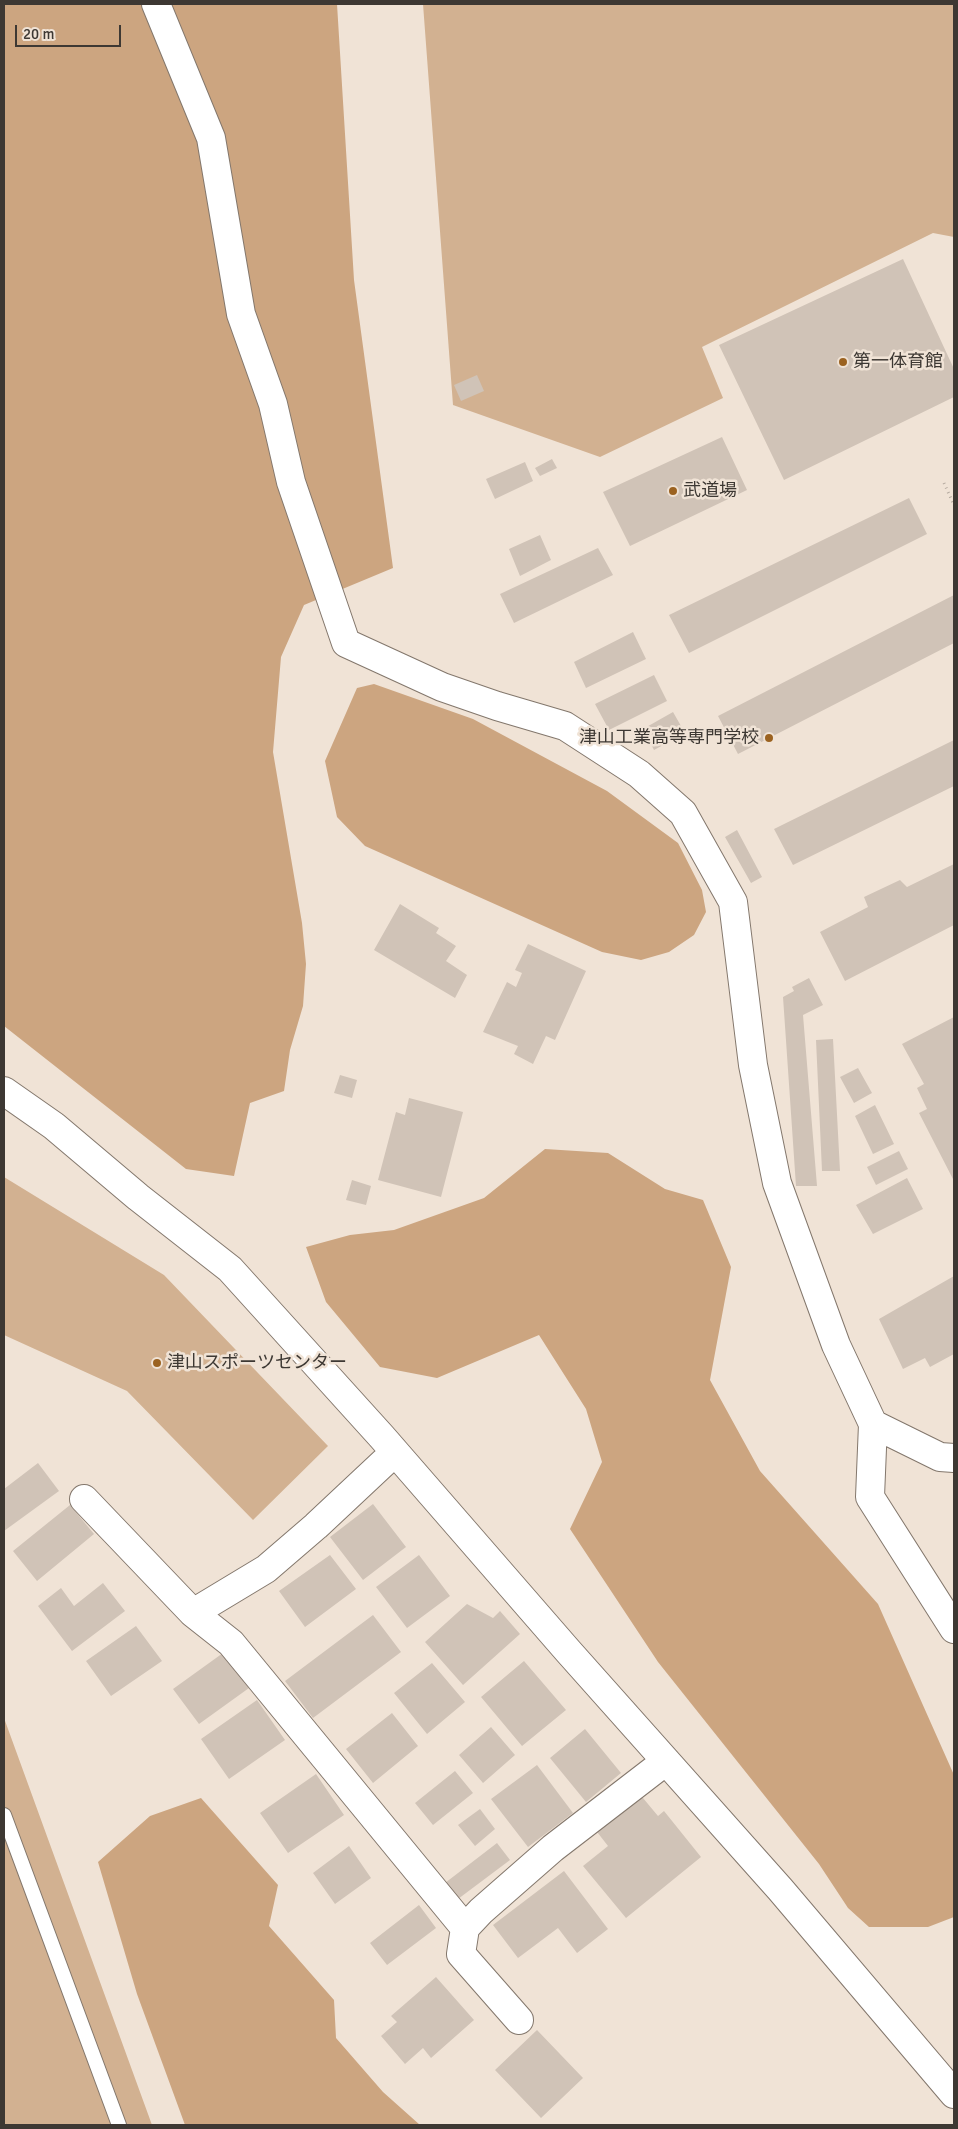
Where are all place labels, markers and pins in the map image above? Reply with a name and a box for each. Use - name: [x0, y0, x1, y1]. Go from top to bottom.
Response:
- place label: 第一体育館: [853, 351, 943, 373]
- marker: 第一体育館: [837, 356, 849, 368]
- place label: 武道場: [683, 480, 737, 502]
- marker: 武道場: [667, 485, 679, 497]
- place label: 津山工業高等専門学校: [579, 727, 759, 749]
- marker: 津山工業高等専門学校: [763, 732, 775, 744]
- place label: 津山スポーツセンター: [167, 1352, 347, 1374]
- marker: 津山スポーツセンター: [151, 1357, 163, 1369]

